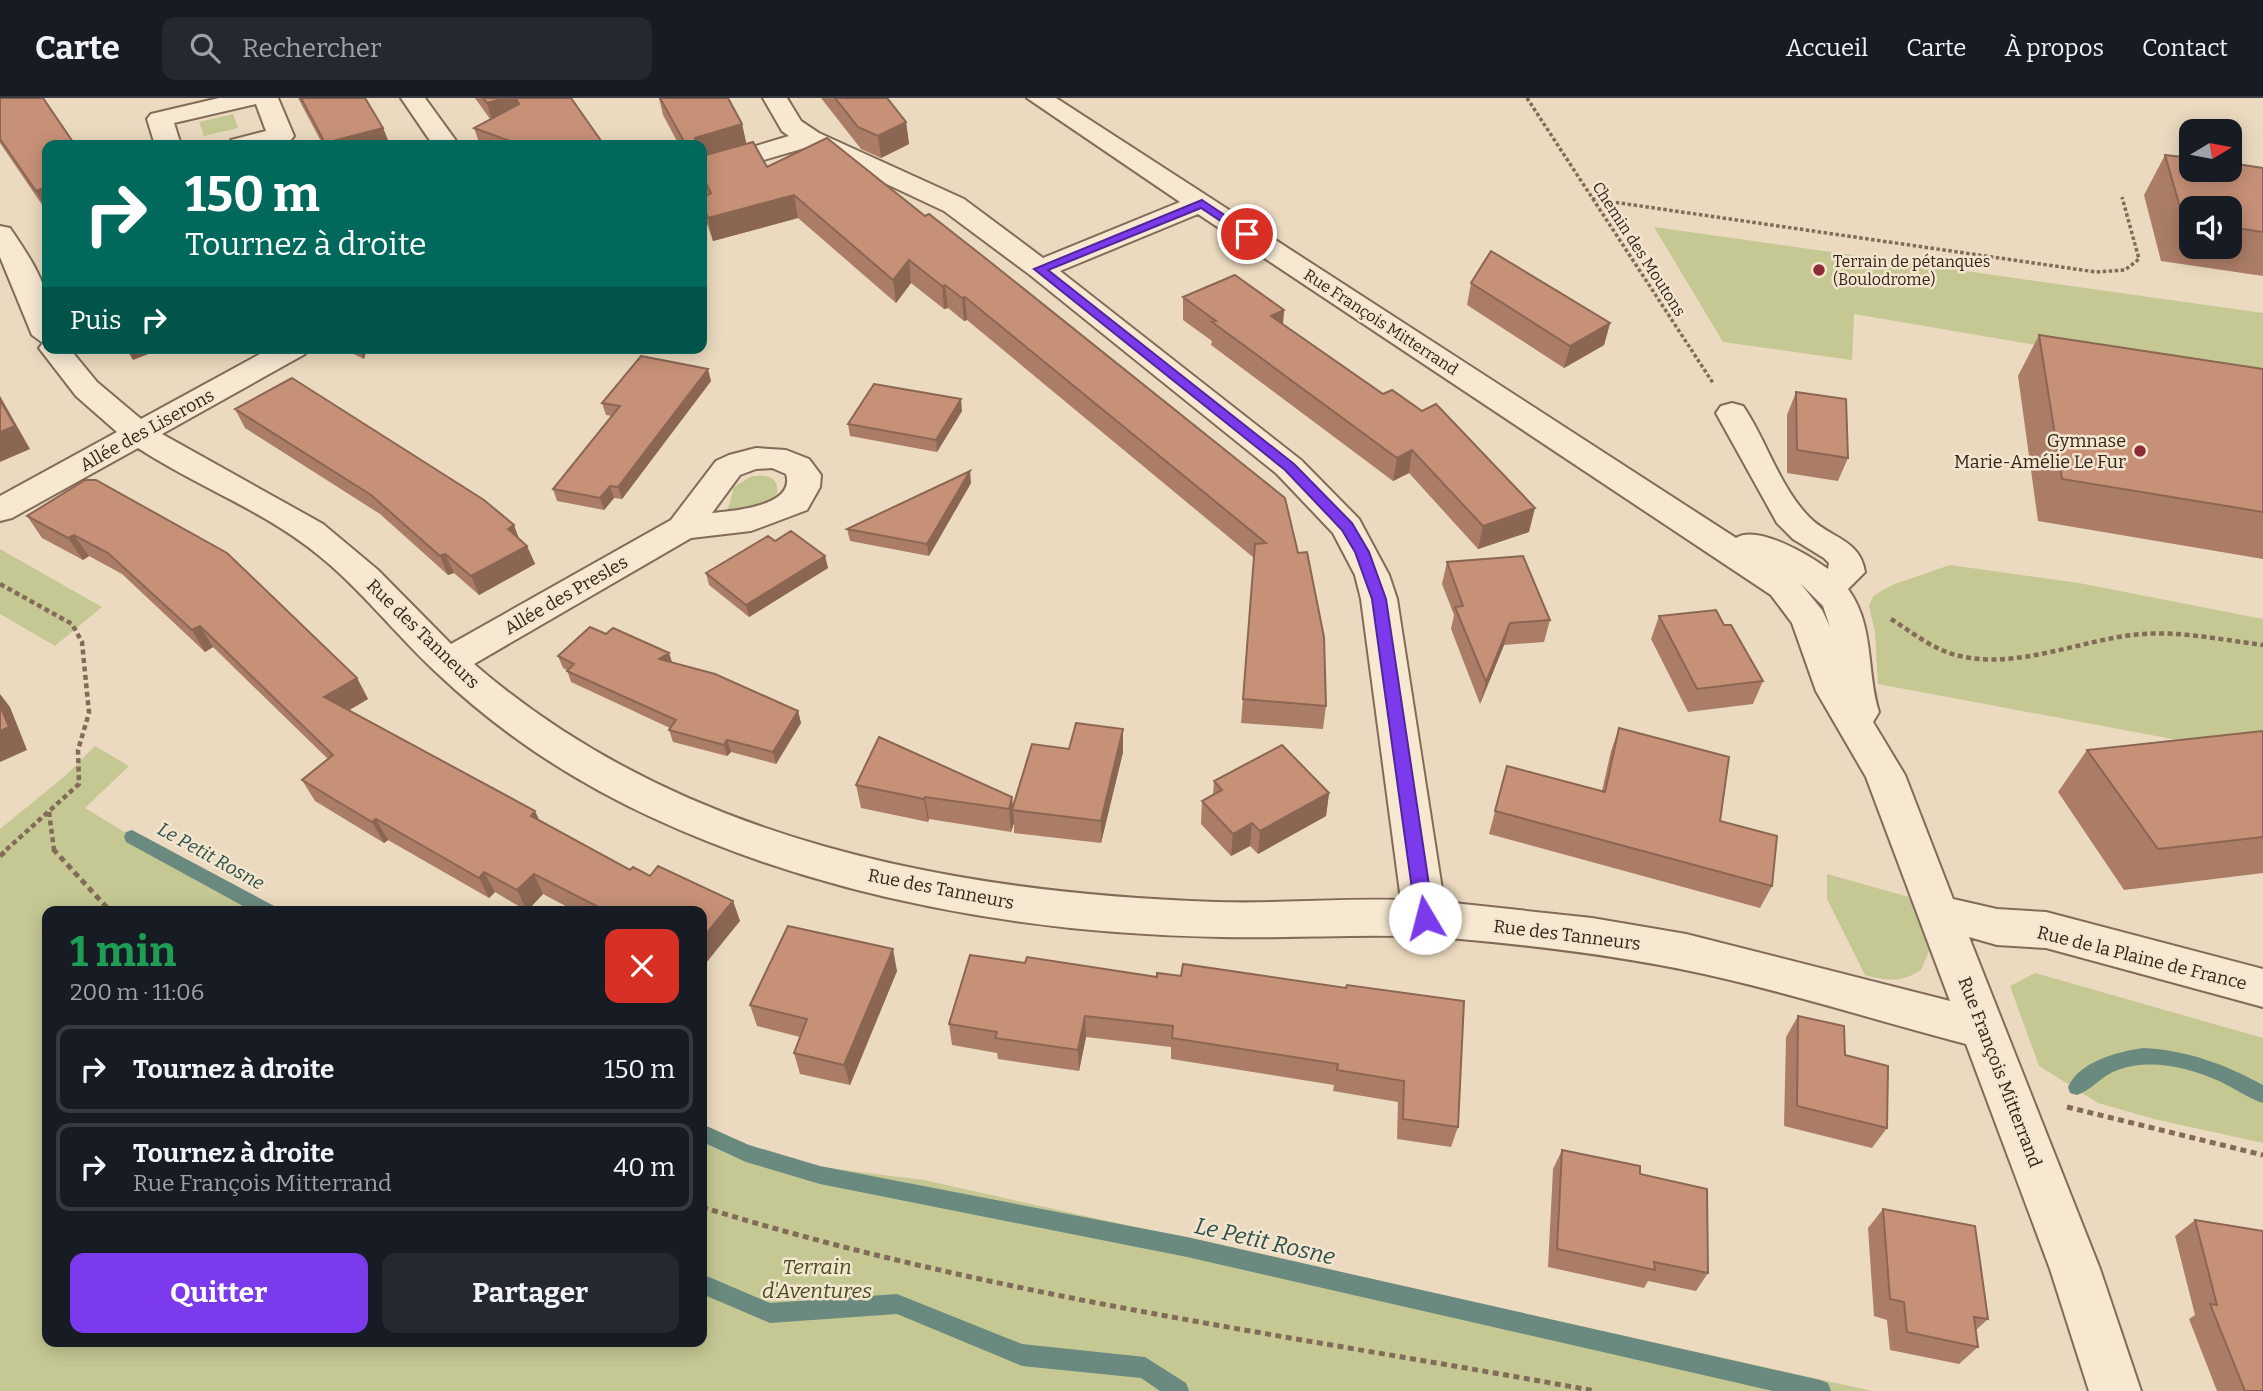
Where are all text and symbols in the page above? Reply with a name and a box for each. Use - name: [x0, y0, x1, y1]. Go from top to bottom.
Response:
- search box: [162, 17, 652, 80]
- text: Carte: [35, 28, 120, 68]
- icon: search: [186, 29, 224, 67]
- text: Rechercher: [242, 33, 382, 64]
- text: Accueil: [1786, 34, 1868, 62]
- text: Carte: [1906, 34, 1966, 62]
- text: À propos: [2004, 34, 2104, 62]
- text: Contact: [2142, 34, 2228, 62]
- north arrow: [2179, 119, 2242, 182]
- map controls: [2179, 119, 2242, 259]
- text: 150 m: [185, 165, 320, 224]
- icon: right: [70, 168, 161, 259]
- street label: Chemin des Moutons: [1588, 178, 1690, 320]
- button: sound: [2179, 196, 2242, 259]
- pin: [1217, 204, 1277, 264]
- icon: arrive: [1228, 215, 1266, 253]
- text: Tournez à droite: [185, 225, 427, 263]
- place label: Terrain de pétanques (Boulodrome): [1833, 252, 1990, 289]
- marker: Terrain de pétanques (Boulodrome): [1811, 262, 1827, 278]
- street label: Rue François Mitterrand: [1300, 265, 1462, 379]
- icon: right: [135, 301, 173, 339]
- text: Puis: [70, 305, 121, 336]
- street label: Allée des Liserons: [76, 384, 218, 476]
- place label: Gymnase Marie-Amélie Le Fur: [1954, 430, 2126, 473]
- marker: Gymnase Marie-Amélie Le Fur: [2132, 443, 2148, 459]
- street label: Allée des Presles: [500, 551, 632, 639]
- street label: Rue des Tanneurs: [362, 575, 484, 693]
- water label: Le Petit Rosne: [154, 817, 269, 895]
- street label: Rue des Tanneurs: [866, 864, 1016, 914]
- position arrow: [1388, 881, 1462, 955]
- street label: Rue des Tanneurs: [1492, 915, 1642, 955]
- street label: Rue de la Plaine de France: [2035, 921, 2249, 995]
- text: 1 min: [70, 927, 176, 977]
- button: close: [605, 929, 679, 1003]
- street label: Rue François Mitterrand: [1953, 974, 2047, 1171]
- text: 200 m · 11:06: [70, 978, 204, 1006]
- icon: right: [74, 1050, 112, 1088]
- text: Tournez à droite: [133, 1054, 334, 1085]
- text: 150 m: [604, 1054, 675, 1085]
- text: Tournez à droite: [133, 1138, 334, 1169]
- icon: right: [74, 1148, 112, 1186]
- text: 40 m: [613, 1152, 675, 1183]
- text: Rue François Mitterrand: [133, 1169, 392, 1197]
- water label: Le Petit Rosne: [1192, 1211, 1338, 1271]
- button: Quitter: [70, 1253, 368, 1333]
- button: Partager: [382, 1253, 679, 1333]
- park label: Terrain d'Aventures: [762, 1254, 872, 1304]

